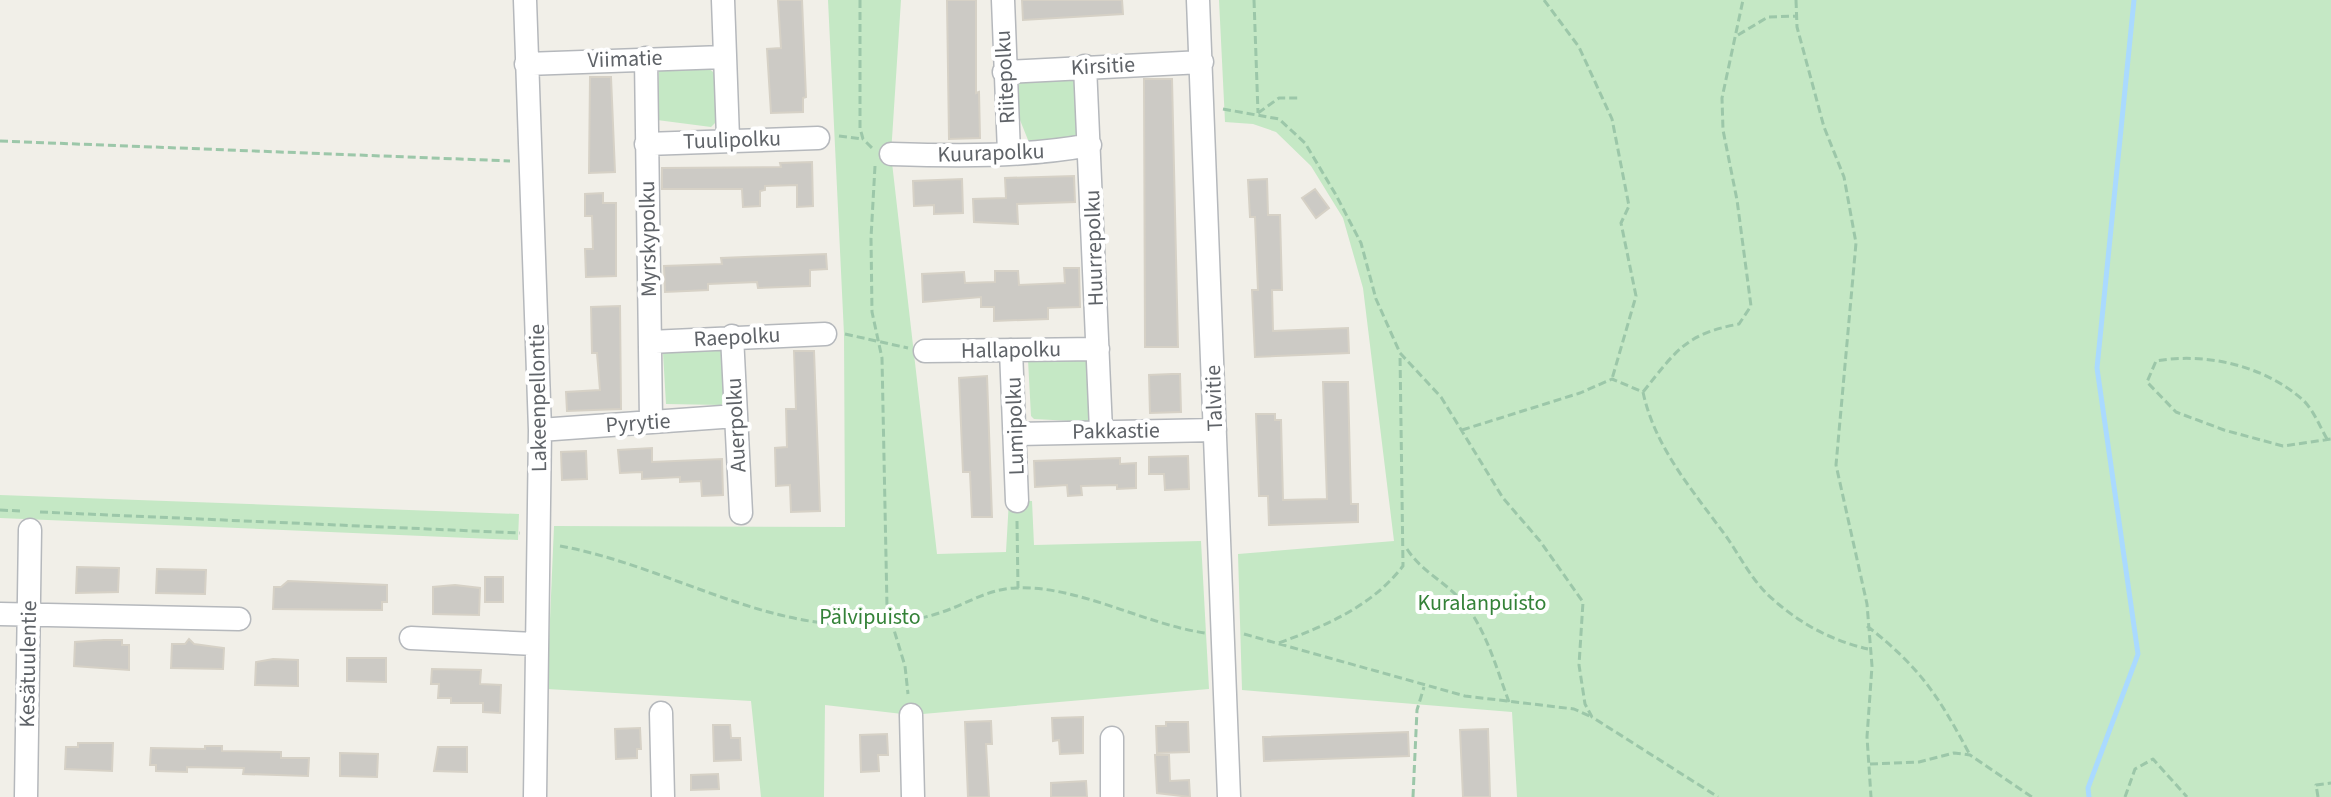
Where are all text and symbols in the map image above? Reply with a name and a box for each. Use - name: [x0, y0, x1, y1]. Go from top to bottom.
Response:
- street label: Riitepolku: [987, 29, 1023, 125]
- street label: Viimatie: [587, 42, 663, 76]
- street label: Kirsitie: [1070, 48, 1136, 84]
- street label: Tuulipolku: [682, 122, 782, 158]
- street label: Kuurapolku: [937, 135, 1045, 171]
- street label: Myrskypolku: [631, 180, 665, 298]
- street label: Huurrepolku: [1076, 189, 1112, 307]
- street label: Raepolku: [693, 319, 781, 355]
- street label: Lakeenpellontie: [521, 324, 555, 472]
- street label: Hallapolku: [961, 333, 1061, 367]
- street label: Talvitie: [1197, 364, 1231, 432]
- street label: Lumipolku: [997, 376, 1033, 476]
- street label: Auerpolku: [718, 377, 754, 473]
- street label: Pyrytie: [604, 405, 672, 441]
- street label: Pakkastie: [1072, 414, 1160, 448]
- park label: Kuralanpuisto: [1418, 587, 1546, 619]
- street label: Kesätuulentie: [11, 600, 45, 728]
- park label: Pälvipuisto: [819, 601, 921, 633]

